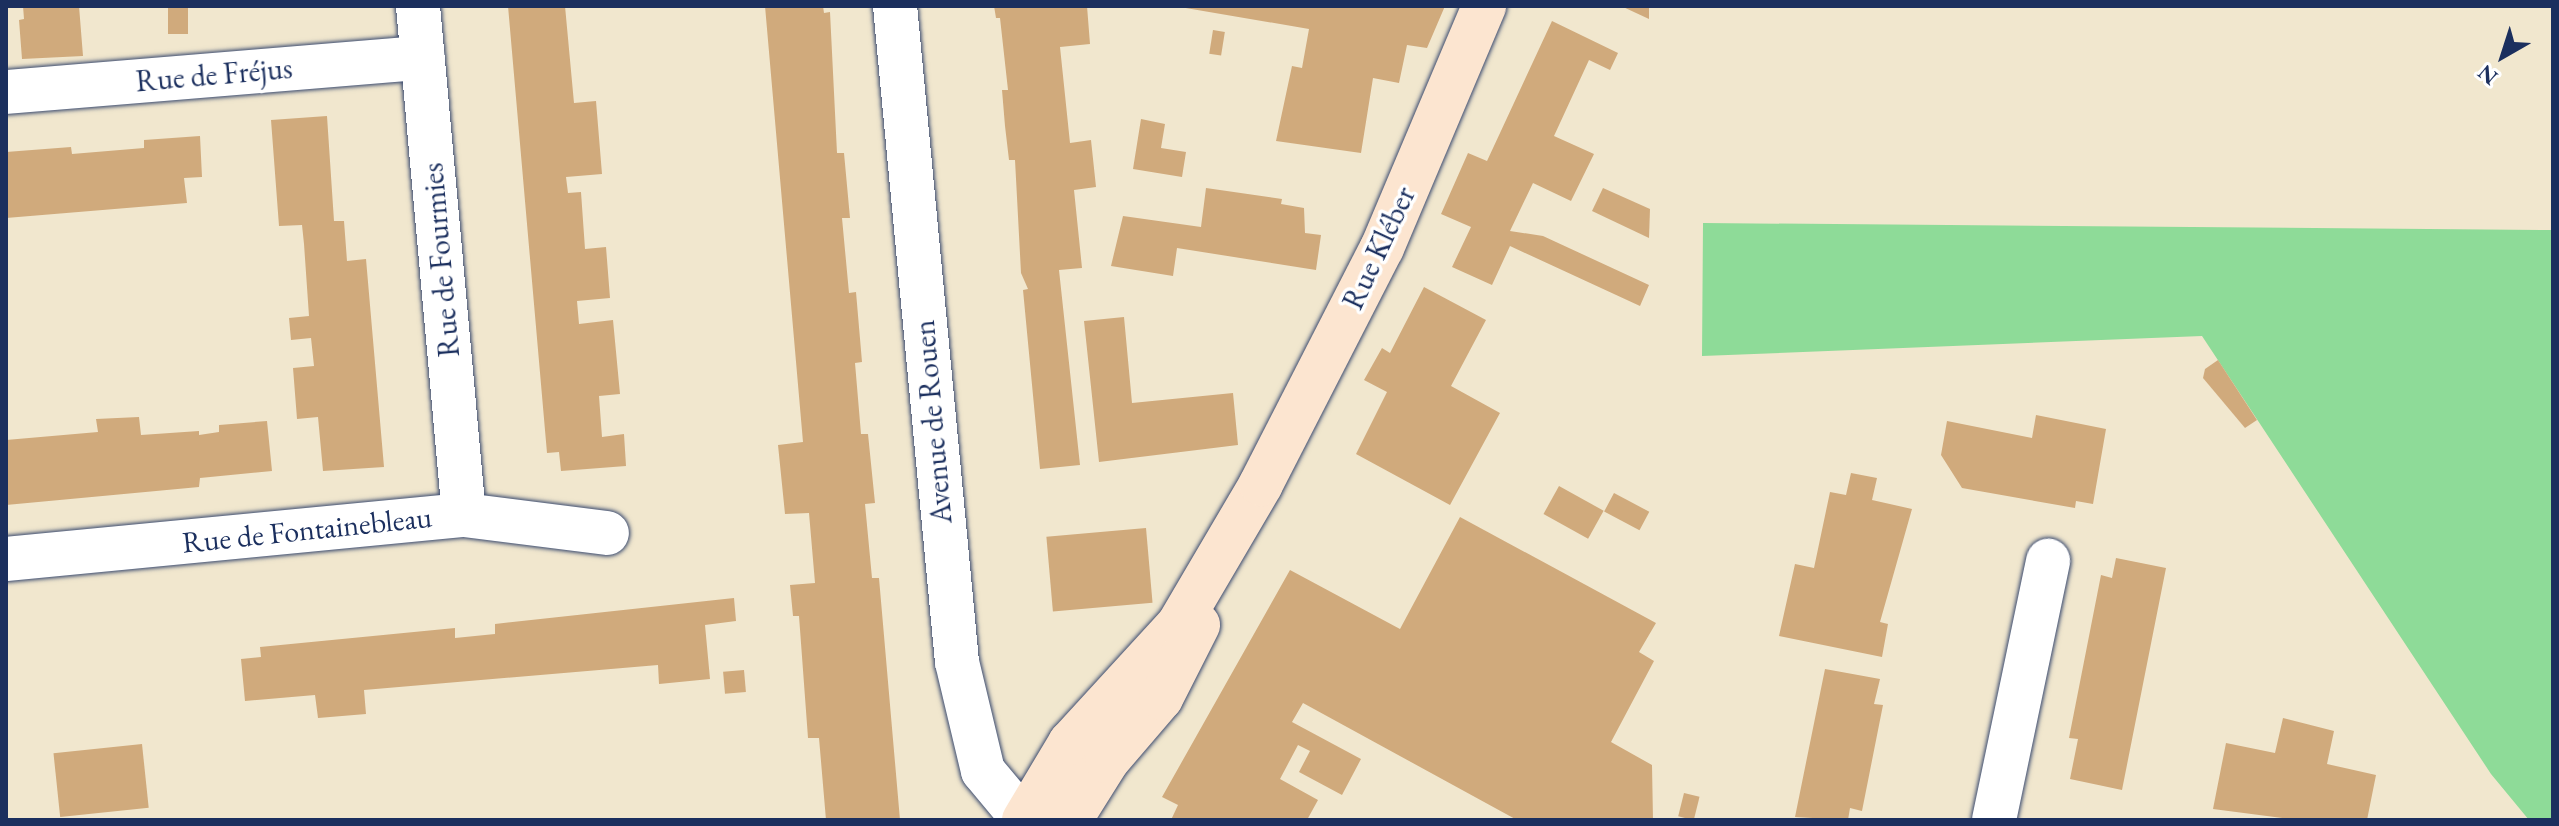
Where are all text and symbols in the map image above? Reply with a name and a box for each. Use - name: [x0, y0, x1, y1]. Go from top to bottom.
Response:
- north arrow: [2463, 16, 2543, 96]
- street label: Rue de Fréjus: [134, 50, 294, 100]
- text: N: [2472, 58, 2504, 92]
- street label: Rue de Fourmies: [415, 161, 467, 359]
- street label: Rue Kléber: [1335, 181, 1423, 315]
- street label: Avenue de Rouen: [906, 319, 960, 525]
- street label: Rue de Fontainebleau: [180, 499, 434, 561]

